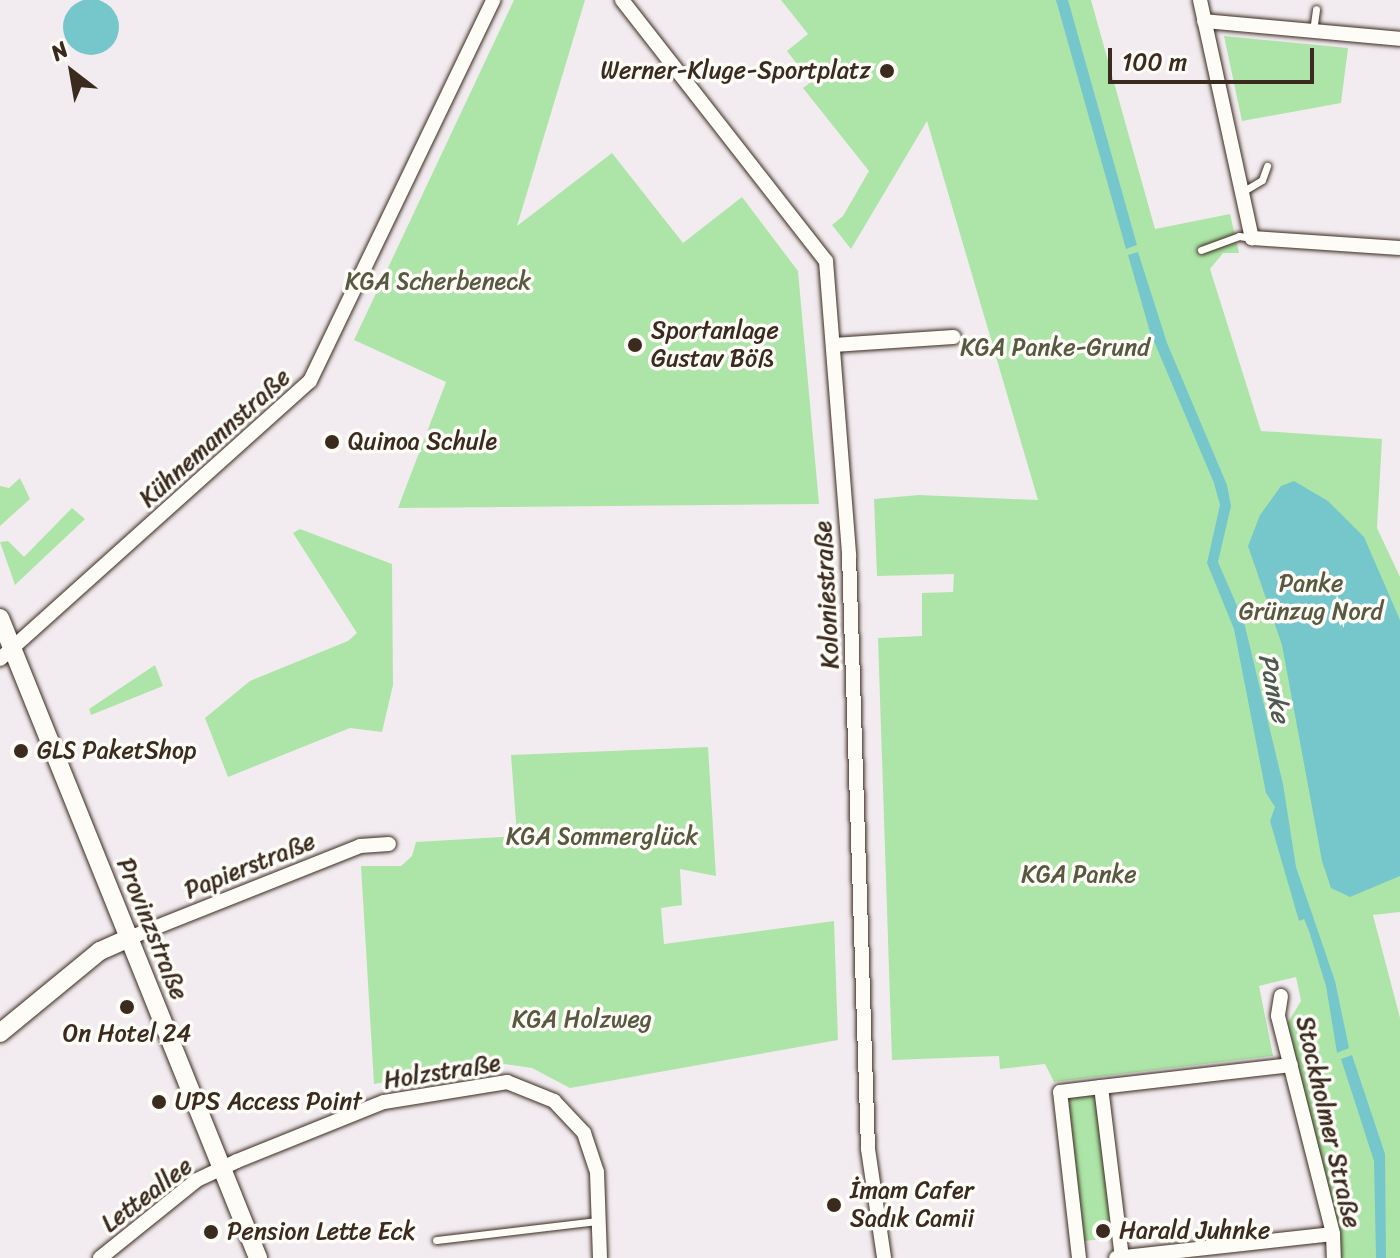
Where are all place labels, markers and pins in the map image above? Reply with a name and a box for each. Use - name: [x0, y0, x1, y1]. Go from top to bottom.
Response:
- place label: Werner-Kluge-Sportplatz: [600, 57, 871, 85]
- marker: Werner-Kluge-Sportplatz: [878, 62, 896, 80]
- place label: Sportanlage Gustav Böß: [651, 317, 779, 373]
- marker: Sportanlage Gustav Böß: [626, 336, 644, 354]
- place label: Quinoa Schule: [348, 428, 498, 456]
- marker: Quinoa Schule: [323, 433, 341, 451]
- place label: GLS PaketShop: [37, 737, 196, 765]
- marker: GLS PaketShop: [12, 742, 30, 760]
- marker: On Hotel 24: [118, 998, 136, 1016]
- place label: On Hotel 24: [63, 1020, 191, 1048]
- place label: UPS Access Point: [175, 1088, 363, 1116]
- marker: UPS Access Point: [150, 1093, 168, 1111]
- place label: İmam Cafer Sadık Camii: [850, 1177, 974, 1233]
- marker: İmam Cafer Sadık Camii: [825, 1196, 843, 1214]
- place label: Harald Juhnke: [1119, 1217, 1270, 1245]
- place label: Pension Lette Eck: [227, 1218, 416, 1246]
- marker: Harald Juhnke: [1094, 1222, 1112, 1240]
- marker: Pension Lette Eck: [202, 1223, 220, 1241]

